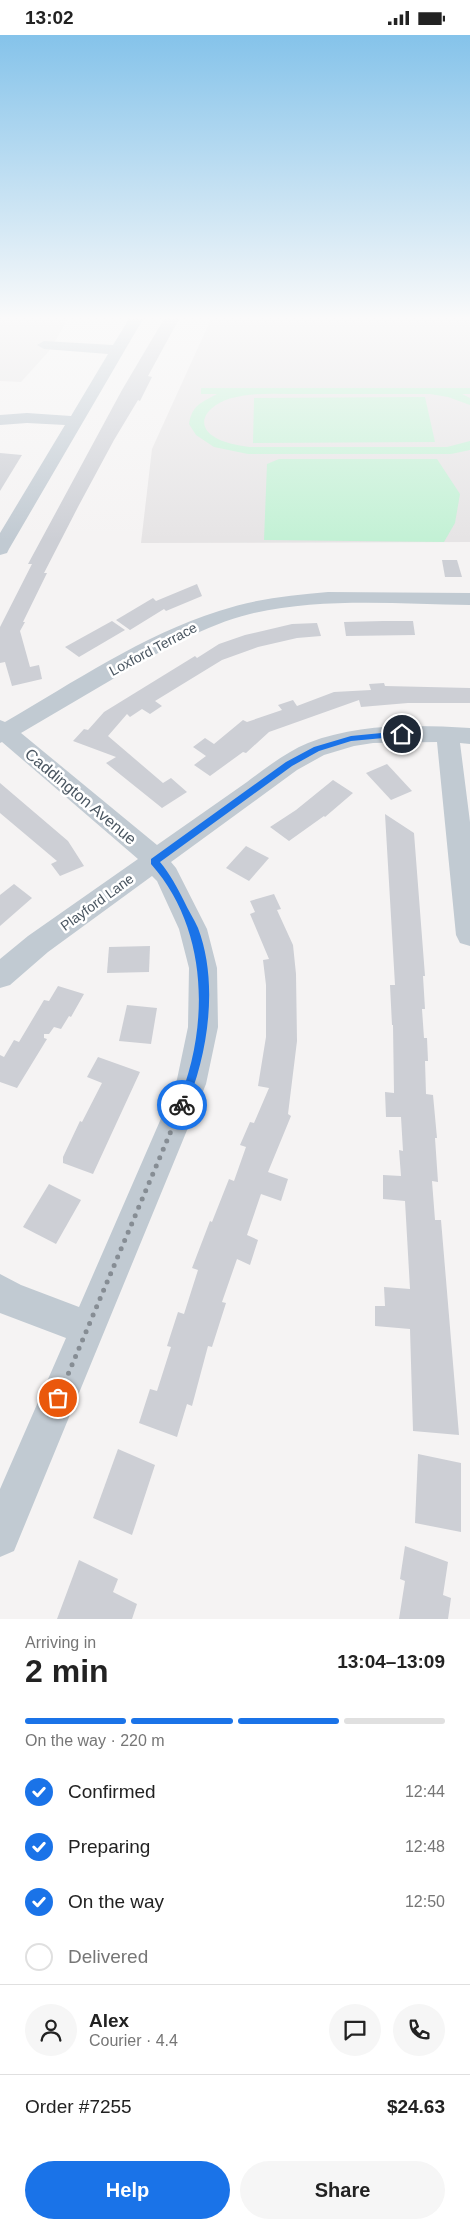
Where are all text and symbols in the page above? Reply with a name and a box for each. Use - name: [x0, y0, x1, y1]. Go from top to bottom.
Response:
- text: 13:02: [25, 7, 74, 28]
- street label: Loxford Terrace: [106, 619, 200, 679]
- pin: [381, 713, 423, 755]
- icon: home: [388, 720, 416, 748]
- street label: Caddington Avenue: [22, 745, 140, 848]
- street label: Playford Lane: [57, 870, 137, 934]
- courier: [157, 1080, 207, 1130]
- icon: bike: [168, 1091, 196, 1119]
- pin: [37, 1377, 79, 1419]
- icon: bag: [44, 1384, 72, 1412]
- text: Arriving in: [25, 1634, 96, 1651]
- text: 13:04–13:09: [337, 1651, 445, 1672]
- text: 2 min: [25, 1653, 109, 1689]
- text: On the way · 220 m: [25, 1732, 165, 1749]
- icon: check: [25, 1778, 53, 1806]
- text: Confirmed: [68, 1781, 156, 1802]
- text: 12:44: [405, 1783, 445, 1800]
- icon: check: [25, 1833, 53, 1861]
- text: Preparing: [68, 1836, 150, 1857]
- text: 12:48: [405, 1838, 445, 1855]
- icon: check: [25, 1888, 53, 1916]
- text: On the way: [68, 1891, 164, 1912]
- text: 12:50: [405, 1893, 445, 1910]
- text: Delivered: [68, 1946, 148, 1967]
- button: person: [25, 2004, 77, 2056]
- button: chat: [329, 2004, 381, 2056]
- button: phone: [393, 2004, 445, 2056]
- text: Alex: [89, 2010, 129, 2031]
- text: Courier · 4.4: [89, 2032, 178, 2049]
- text: Order #7255: [25, 2096, 132, 2117]
- text: $24.63: [387, 2096, 445, 2117]
- button: Help: [25, 2161, 230, 2219]
- button: Share: [240, 2161, 445, 2219]

